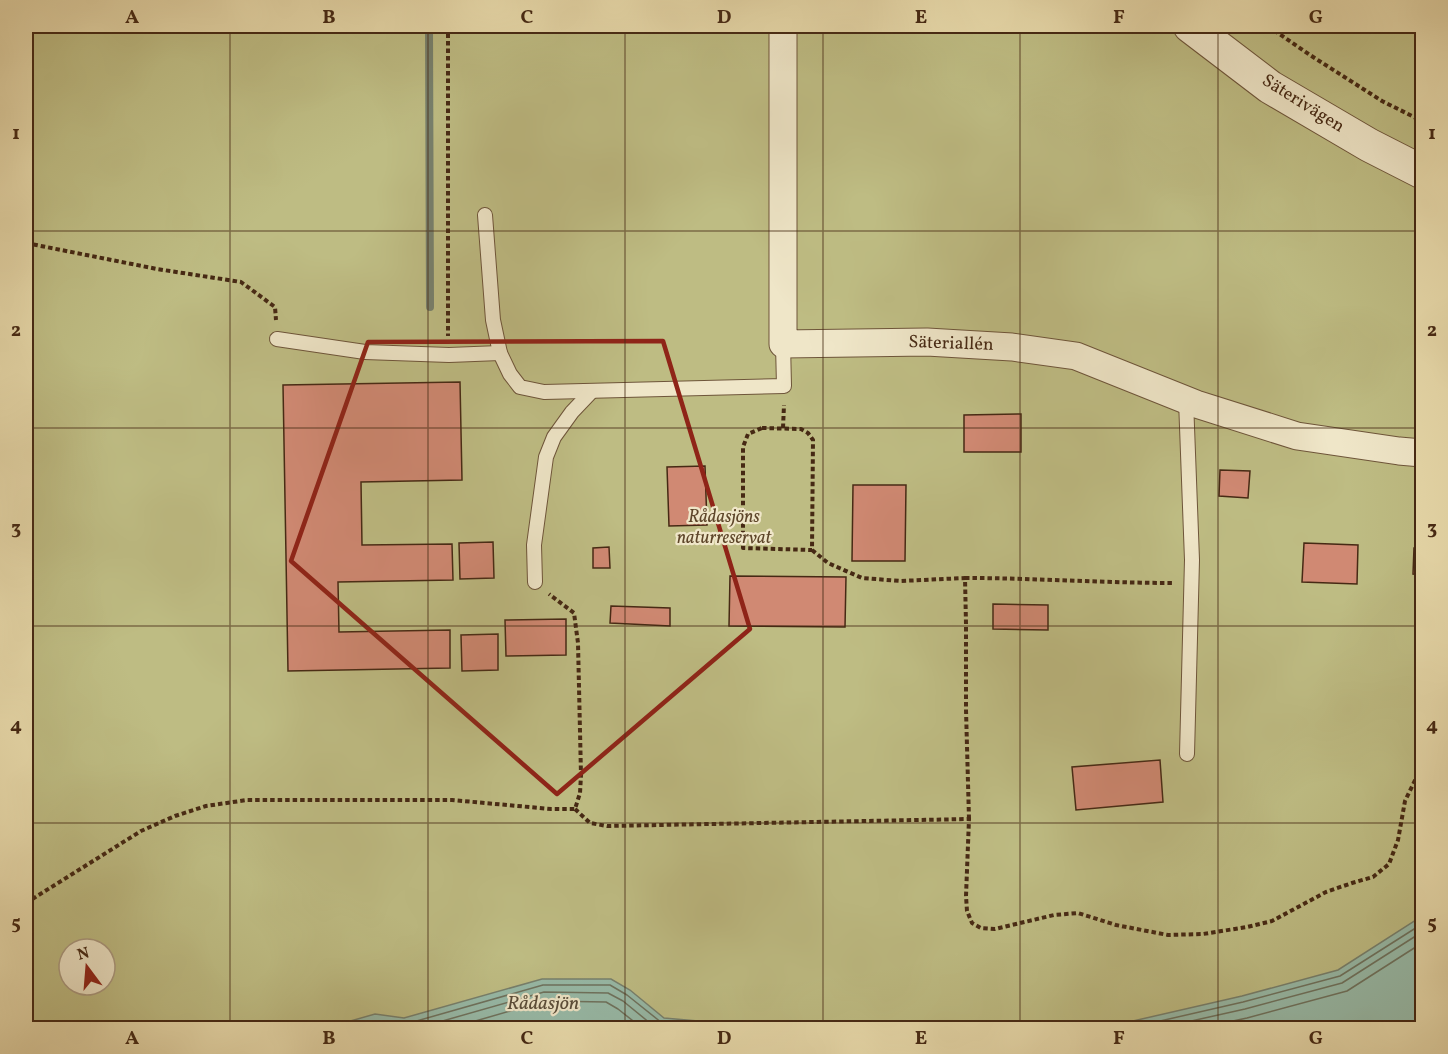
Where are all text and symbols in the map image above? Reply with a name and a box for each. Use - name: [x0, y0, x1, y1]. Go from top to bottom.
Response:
- text: A: [125, 4, 139, 32]
- text: B: [322, 4, 336, 32]
- text: C: [521, 4, 534, 32]
- text: D: [717, 4, 731, 32]
- text: E: [915, 4, 927, 32]
- text: F: [1113, 4, 1125, 32]
- text: G: [1309, 4, 1323, 32]
- street label: Säterivägen: [1257, 69, 1349, 139]
- text: 1: [12, 120, 20, 148]
- text: 1: [1428, 120, 1436, 148]
- text: 2: [11, 317, 21, 345]
- text: 2: [1427, 317, 1437, 345]
- street label: Säteriallén: [908, 330, 994, 358]
- park label: Rådasjöns naturreservat: [677, 505, 772, 551]
- text: 3: [11, 515, 21, 543]
- text: 3: [1427, 515, 1437, 543]
- text: 4: [10, 712, 22, 740]
- text: 4: [1426, 712, 1438, 740]
- text: 5: [11, 910, 21, 938]
- text: 5: [1427, 910, 1437, 938]
- north arrow: [57, 937, 117, 997]
- text: N: [75, 942, 92, 967]
- water label: Rådasjön: [507, 990, 579, 1018]
- text: A: [125, 1025, 139, 1053]
- text: B: [322, 1025, 336, 1053]
- text: C: [521, 1025, 534, 1053]
- text: D: [717, 1025, 731, 1053]
- text: E: [915, 1025, 927, 1053]
- text: F: [1113, 1025, 1125, 1053]
- text: G: [1309, 1025, 1323, 1053]

